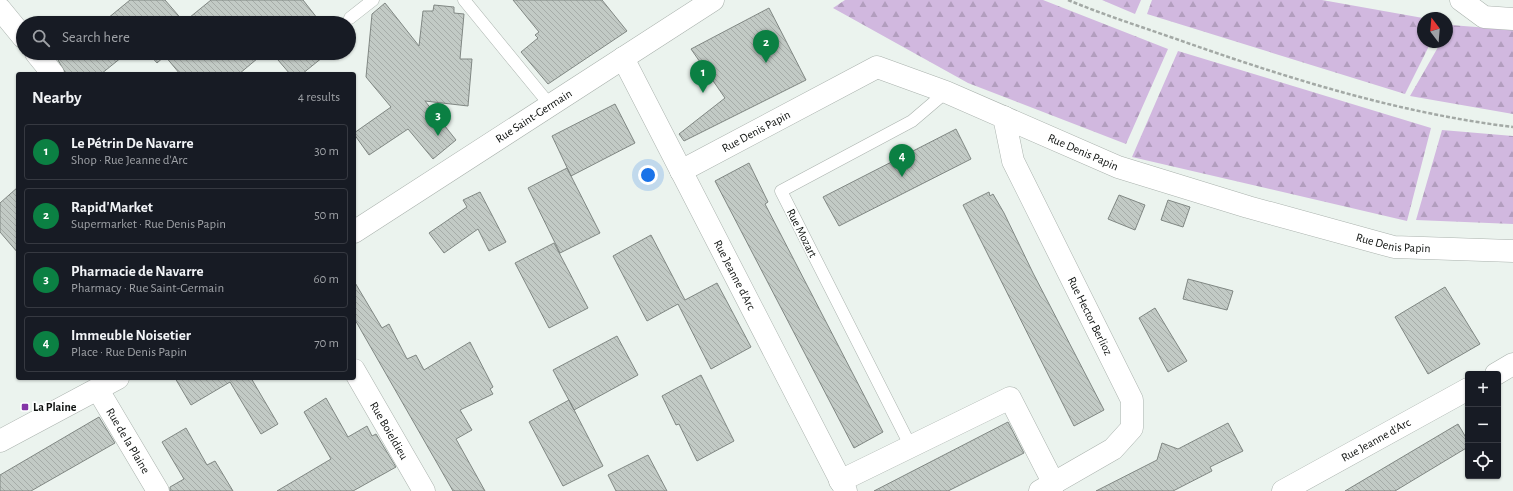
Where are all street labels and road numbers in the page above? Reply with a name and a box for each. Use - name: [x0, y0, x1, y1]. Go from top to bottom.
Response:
- street label: Rue Saint-Germain: [493, 87, 574, 145]
- street label: Rue Denis Papin: [720, 108, 792, 154]
- street label: Rue Denis Papin: [1046, 131, 1120, 172]
- street label: Rue Mozart: [785, 207, 819, 260]
- street label: Rue Denis Papin: [1355, 231, 1431, 254]
- street label: Rue Jeanne d'Arc: [712, 238, 758, 312]
- street label: Rue Hector Berlioz: [1066, 275, 1115, 357]
- street label: Rue Boieldieu: [368, 400, 410, 462]
- street label: Rue de la Plaine: [104, 406, 152, 475]
- street label: Rue Jeanne d'Arc: [1339, 416, 1413, 464]

